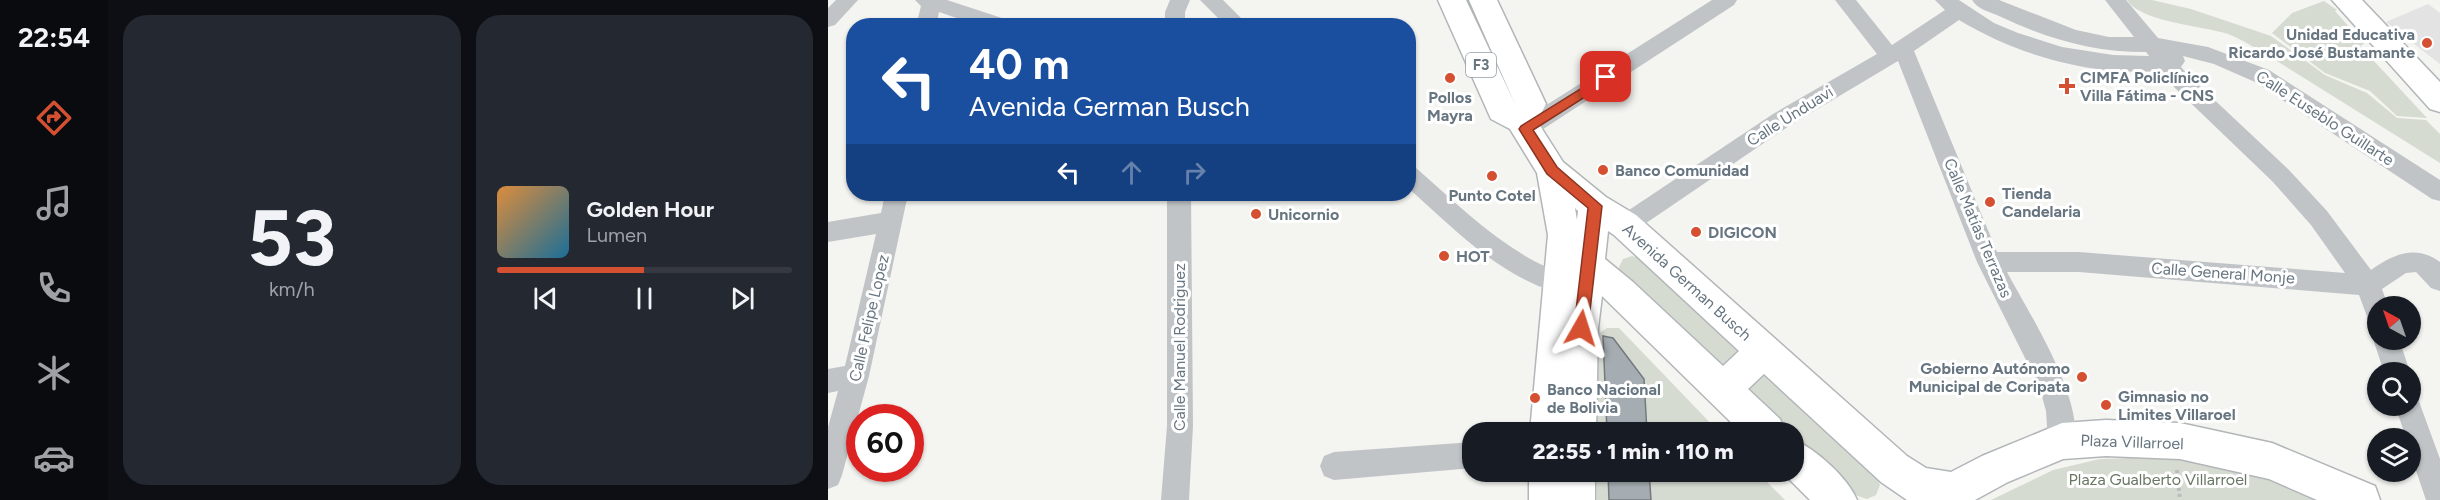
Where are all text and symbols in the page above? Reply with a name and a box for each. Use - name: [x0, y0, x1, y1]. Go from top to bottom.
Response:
- text: 22:54: [18, 21, 90, 54]
- place label: Unidad Educativa Ricardo José Bustamante: [2228, 25, 2415, 62]
- marker: Unidad Educativa Ricardo José Bustamante: [2420, 36, 2434, 50]
- text: 40 m: [969, 39, 1069, 90]
- icon: left: [870, 42, 948, 120]
- pin: [1580, 51, 1631, 102]
- road number: F3: [1466, 53, 1496, 77]
- icon: arrive: [1589, 60, 1622, 93]
- street label: Calle Euseblo Guillarte: [2253, 66, 2398, 170]
- place label: CIMFA Policlínico Villa Fátima - CNS: [2080, 68, 2214, 105]
- marker: Pollos Mayra: [1443, 71, 1457, 85]
- marker: CIMFA Policlínico Villa Fátima - CNS: [2058, 77, 2076, 95]
- street label: Calle Unduavi: [1743, 82, 1837, 150]
- place label: Pollos Mayra: [1427, 88, 1473, 125]
- text: Avenida German Busch: [969, 90, 1250, 123]
- icon: directions: [33, 97, 75, 139]
- street label: Calle Matías Terrazas: [1940, 155, 2016, 301]
- icon: left: [1052, 156, 1085, 189]
- icon: ahead: [1115, 156, 1148, 189]
- icon: right: [1178, 156, 1211, 189]
- place label: Banco Comunidad: [1615, 161, 1749, 180]
- marker: Banco Comunidad: [1596, 163, 1610, 177]
- marker: Punto Cotel: [1485, 169, 1499, 183]
- icon: music: [33, 182, 75, 224]
- place label: Tienda Candelaria: [2002, 184, 2081, 221]
- place label: Punto Cotel: [1448, 186, 1536, 205]
- text: 53: [247, 191, 336, 285]
- marker: Tienda Candelaria: [1983, 195, 1997, 209]
- text: Golden Hour: [587, 196, 714, 223]
- place label: Unicornio: [1268, 205, 1339, 224]
- marker: Unicornio: [1249, 207, 1263, 221]
- street label: Avenida German Busch: [1619, 219, 1755, 345]
- text: Lumen: [587, 223, 647, 247]
- place label: DIGICON: [1708, 223, 1777, 242]
- marker: DIGICON: [1689, 225, 1703, 239]
- place label: HOT: [1456, 247, 1490, 266]
- marker: HOT: [1437, 249, 1451, 263]
- street label: Calle Felipe Lopez: [845, 252, 893, 383]
- street label: Calle General Monje: [2151, 259, 2296, 288]
- street label: Calle Manuel Rodriguez: [1170, 263, 1189, 431]
- icon: phone: [33, 267, 75, 309]
- text: km/h: [269, 277, 315, 301]
- icon: previous: [529, 282, 562, 315]
- icon: pause: [628, 282, 661, 315]
- icon: next: [726, 282, 759, 315]
- position arrow: [1549, 296, 1613, 360]
- north arrow: [2367, 296, 2421, 350]
- map controls: [2367, 296, 2421, 482]
- icon: climate: [33, 352, 75, 394]
- place label: Gobierno Autónomo Municipal de Coripata: [1909, 359, 2070, 396]
- button: search: [2367, 362, 2421, 416]
- marker: Gobierno Autónomo Municipal de Coripata: [2075, 370, 2089, 384]
- place label: Banco Nacional de Bolivia: [1547, 380, 1661, 417]
- place label: Gimnasio no Limites Villaroel: [2118, 387, 2236, 424]
- marker: Banco Nacional de Bolivia: [1528, 391, 1542, 405]
- marker: Gimnasio no Limites Villaroel: [2099, 398, 2113, 412]
- speed limit sign: 60: [846, 404, 924, 482]
- button: layers: [2367, 428, 2421, 482]
- street label: Plaza Villarroel: [2080, 431, 2184, 453]
- icon: car: [33, 437, 75, 479]
- text: 22:55 · 1 min · 110 m: [1532, 438, 1734, 465]
- park label: Plaza Gualberto Villarroel: [2069, 470, 2247, 489]

